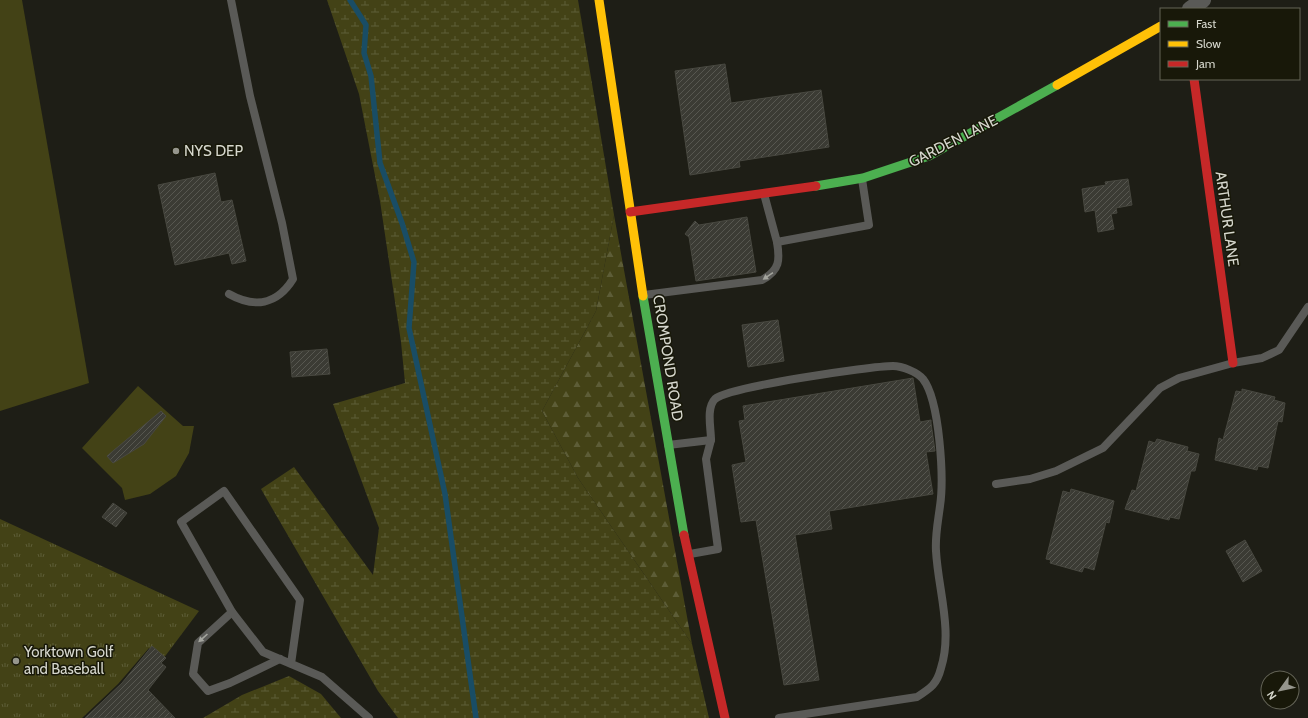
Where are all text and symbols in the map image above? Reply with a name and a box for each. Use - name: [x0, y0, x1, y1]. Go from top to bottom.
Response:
- legend: [1160, 8, 1300, 80]
- text: Fast: [1196, 16, 1216, 31]
- text: Slow: [1196, 36, 1221, 51]
- text: Jam: [1195, 56, 1215, 71]
- street label: GARDEN LANE: [906, 111, 1000, 171]
- place label: NYS DEP: [184, 142, 243, 160]
- marker: NYS DEP: [171, 146, 181, 156]
- street label: ARTHUR LANE: [1211, 170, 1243, 268]
- one-way arrow: [763, 272, 774, 280]
- street label: CROMPOND ROAD: [649, 294, 687, 422]
- one-way arrow: [199, 633, 208, 642]
- place label: Yorktown Golf and Baseball: [23, 643, 114, 678]
- marker: Yorktown Golf and Baseball: [11, 656, 21, 666]
- north arrow: [1260, 670, 1300, 710]
- text: N: [1264, 688, 1280, 703]

